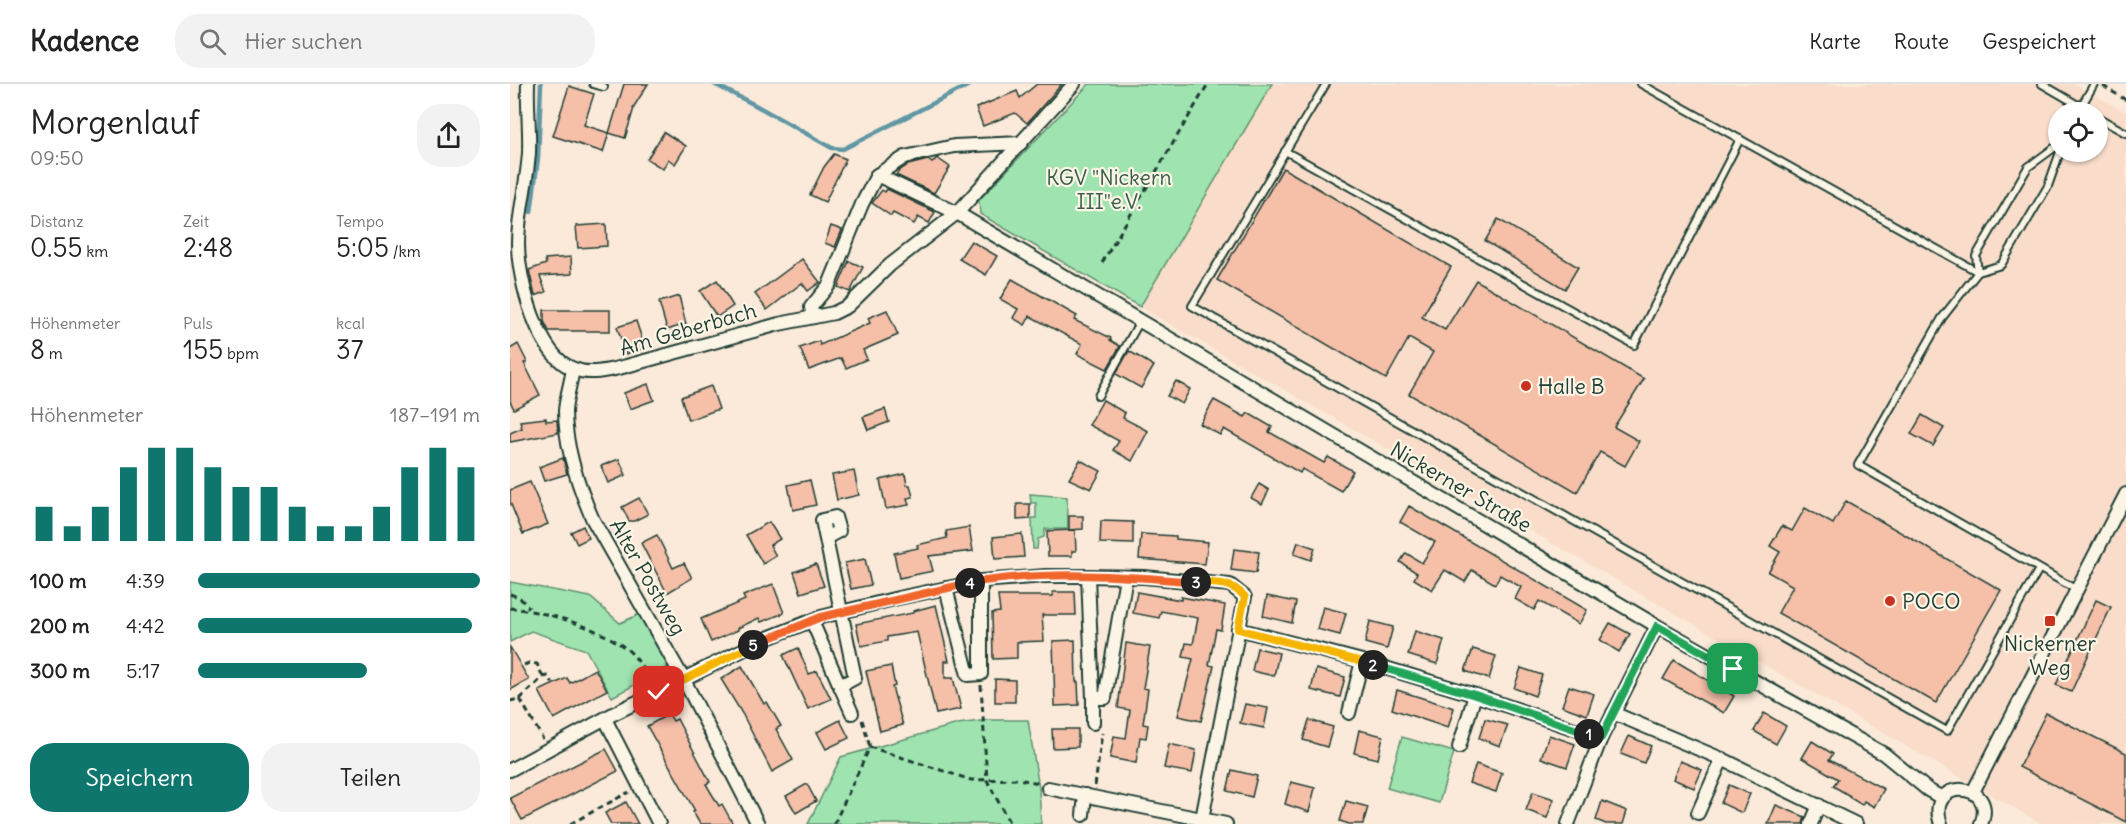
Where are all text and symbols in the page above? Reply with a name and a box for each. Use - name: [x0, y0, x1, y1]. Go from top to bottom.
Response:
- search box: [175, 14, 595, 68]
- text: Kadence: [30, 23, 139, 59]
- icon: search: [196, 25, 229, 58]
- text: Hier suchen: [244, 27, 362, 55]
- text: Karte: [1809, 28, 1861, 55]
- text: Route: [1894, 28, 1949, 55]
- text: Gespeichert: [1982, 28, 2096, 55]
- text: Morgenlauf: [30, 101, 200, 143]
- map controls: [2048, 102, 2108, 162]
- button: locate: [2048, 102, 2108, 162]
- button: share: [417, 104, 480, 167]
- text: 09:50: [30, 145, 84, 170]
- park label: KGV "Nickern III"e.V.: [1046, 164, 1172, 215]
- text: Distanz: [30, 211, 84, 231]
- text: Zeit: [183, 211, 209, 231]
- text: Tempo: [336, 211, 384, 231]
- text: 0.55: [30, 231, 82, 264]
- text: 2:48: [183, 231, 233, 264]
- text: 5:05: [336, 231, 389, 264]
- text: km: [82, 241, 108, 261]
- text: /km: [389, 241, 421, 261]
- street label: Am Geberbach: [616, 297, 760, 361]
- text: Höhenmeter: [30, 313, 121, 333]
- text: Puls: [183, 313, 213, 333]
- text: kcal: [336, 313, 365, 333]
- text: 8: [30, 333, 45, 366]
- text: 155: [183, 333, 223, 366]
- text: 37: [336, 333, 364, 366]
- text: m: [45, 343, 63, 363]
- text: bpm: [223, 343, 259, 363]
- place label: Halle B: [1538, 373, 1605, 400]
- marker: Halle B: [1519, 379, 1533, 393]
- text: Höhenmeter: [30, 402, 143, 427]
- text: 187–191 m: [390, 402, 480, 427]
- street label: Nickerner Straße: [1386, 436, 1536, 538]
- street label: Alter Postweg: [604, 514, 692, 640]
- pin: 3: [1181, 567, 1211, 597]
- text: 100 m: [30, 568, 87, 593]
- text: 4:39: [126, 568, 165, 593]
- pin: 4: [955, 568, 985, 598]
- text: 3: [1191, 572, 1201, 592]
- text: 4: [965, 573, 975, 593]
- place label: POCO: [1902, 588, 1961, 615]
- marker: POCO: [1883, 594, 1897, 608]
- text: 200 m: [30, 613, 90, 638]
- text: 4:42: [126, 613, 165, 638]
- marker: Nickerner Weg: [2043, 614, 2057, 628]
- pin: 5: [738, 630, 768, 660]
- place label: Nickerner Weg: [2004, 630, 2097, 681]
- text: 5: [748, 635, 758, 655]
- pin: [1707, 643, 1758, 694]
- pin: 2: [1358, 650, 1388, 680]
- icon: arrive: [1716, 652, 1749, 685]
- text: 2: [1369, 655, 1377, 675]
- text: 300 m: [30, 658, 90, 683]
- text: 5:17: [126, 658, 160, 683]
- pin: [633, 666, 684, 717]
- icon: check: [642, 675, 675, 708]
- pin: 1: [1574, 719, 1604, 749]
- text: 1: [1586, 724, 1592, 744]
- button: Speichern: [30, 743, 249, 812]
- button: Teilen: [261, 743, 480, 812]

